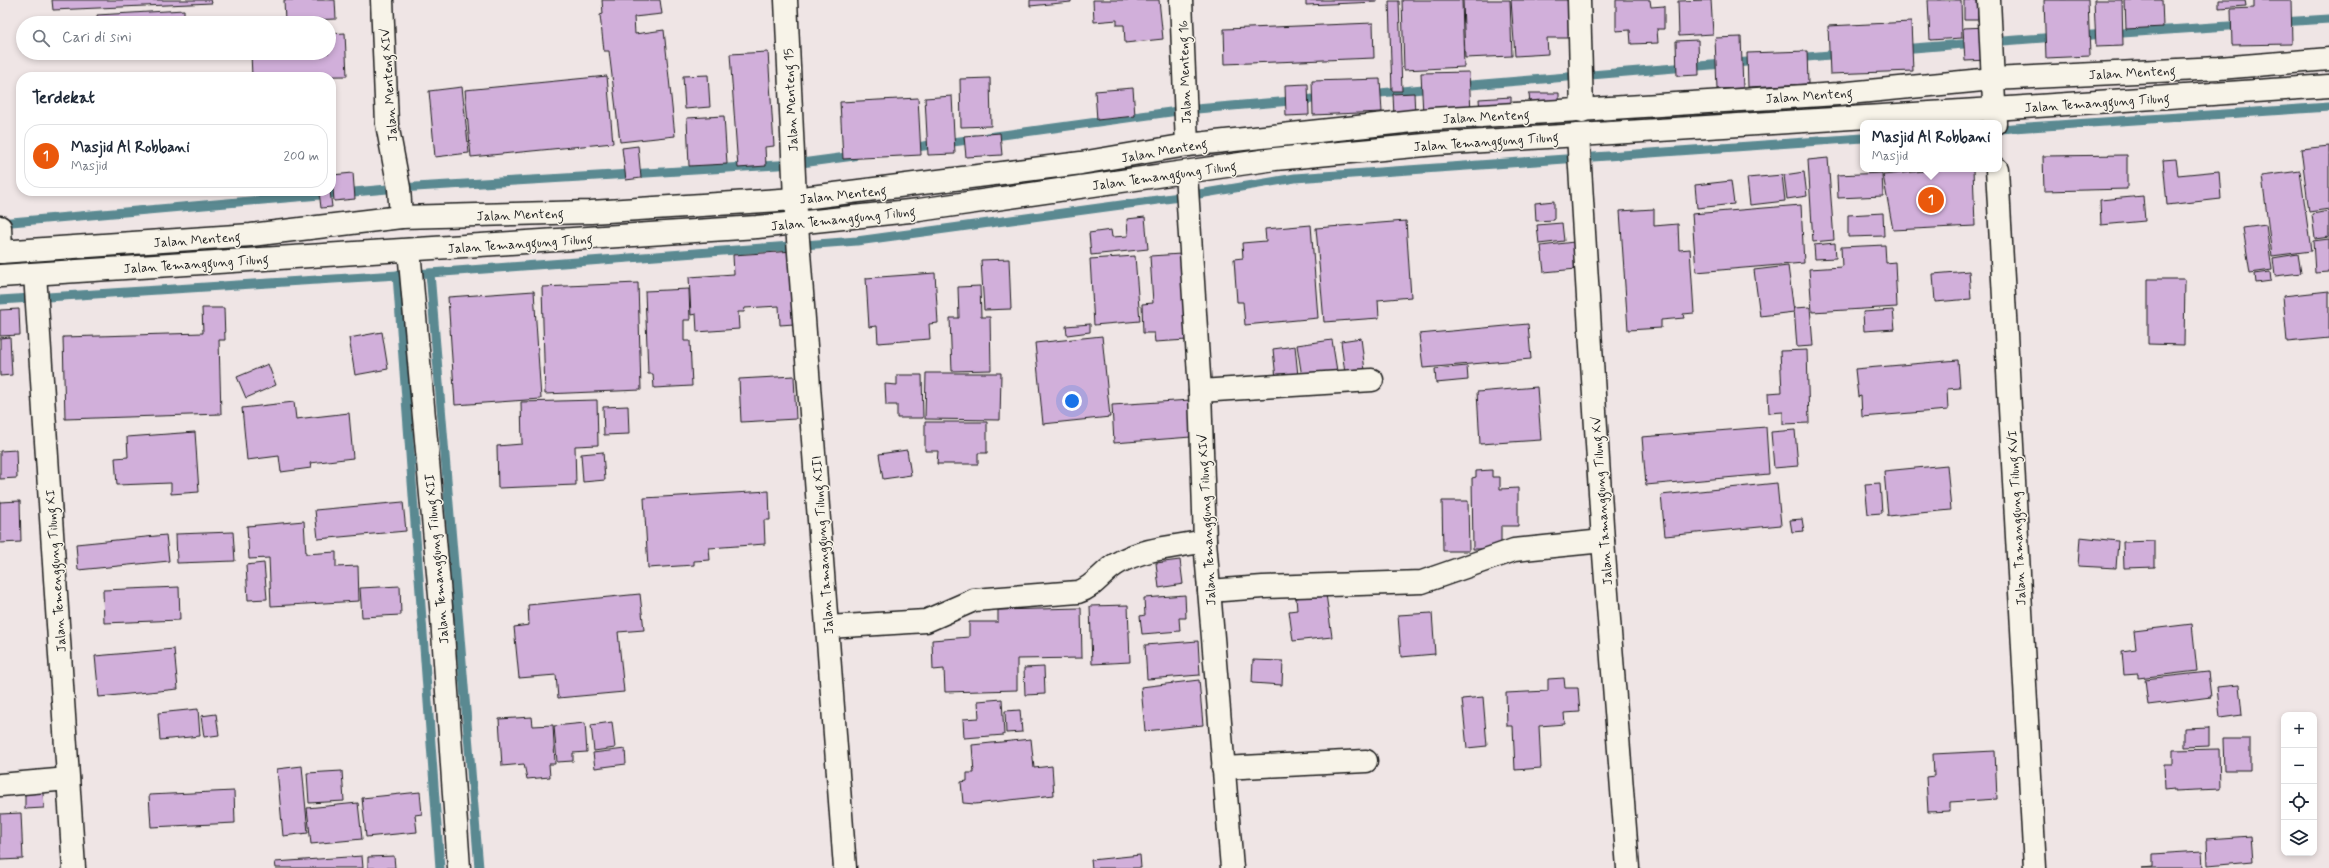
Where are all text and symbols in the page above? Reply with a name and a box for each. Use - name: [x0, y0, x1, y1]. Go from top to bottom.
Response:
- search box: [16, 16, 336, 60]
- street label: Jalan Menteng 16: [1175, 20, 1198, 124]
- icon: search: [30, 27, 52, 49]
- street label: Jalan Menteng XIV: [377, 27, 404, 142]
- text: Cari di sini: [62, 28, 132, 48]
- street label: Jalan Menteng 15: [780, 48, 805, 152]
- street label: Jalan Menteng: [2088, 63, 2176, 86]
- street label: Jalan Menteng: [1765, 85, 1853, 110]
- text: Terdekat: [32, 87, 95, 109]
- street label: Jalan Temanggung Tilung: [2024, 90, 2170, 119]
- street label: Jalan Menteng: [1442, 107, 1530, 130]
- popup: [1860, 120, 2002, 172]
- text: Masjid Al Robbani: [1872, 128, 1990, 148]
- street label: Jalan Temanggung Tilung: [1413, 129, 1559, 158]
- street label: Jalan Menteng: [1120, 136, 1209, 169]
- text: Masjid Al Robbani: [71, 138, 190, 158]
- text: 1: [43, 148, 49, 165]
- text: 200 m: [284, 148, 319, 165]
- text: Masjid: [1872, 148, 1908, 165]
- text: Masjid: [71, 158, 108, 175]
- street label: Jalan Temanggung Tilung: [1091, 158, 1238, 197]
- street label: Jalan Menteng: [799, 182, 888, 210]
- pin: 1: [1918, 185, 1944, 215]
- street label: Jalan Temanggung Tilung: [770, 203, 917, 238]
- street label: Jalan Menteng: [476, 205, 564, 228]
- street label: Jalan Menteng: [153, 229, 241, 254]
- street label: Jalan Temanggung Tilung: [447, 231, 593, 260]
- street label: Jalan Temanggung Tilung: [123, 251, 269, 280]
- your location: [1062, 391, 1082, 411]
- street label: Jalan Tamanggung Tilung XV: [1588, 415, 1619, 586]
- street label: Jalan Tamanggung Tilung XVI: [2004, 429, 2033, 606]
- street label: Jalan Temanggung Tilung XIV: [1194, 433, 1222, 606]
- street label: Jalan Tamanggung Tilung XIII: [809, 455, 840, 635]
- street label: Jalan Temanggung Tilung XII: [422, 472, 455, 645]
- street label: Jalan Temenggung Tilung XI: [42, 489, 73, 653]
- map controls: [2281, 712, 2317, 856]
- button: +: [2281, 712, 2317, 748]
- button: −: [2281, 748, 2317, 784]
- button: locate: [2281, 784, 2317, 820]
- button: layers: [2281, 820, 2317, 856]

